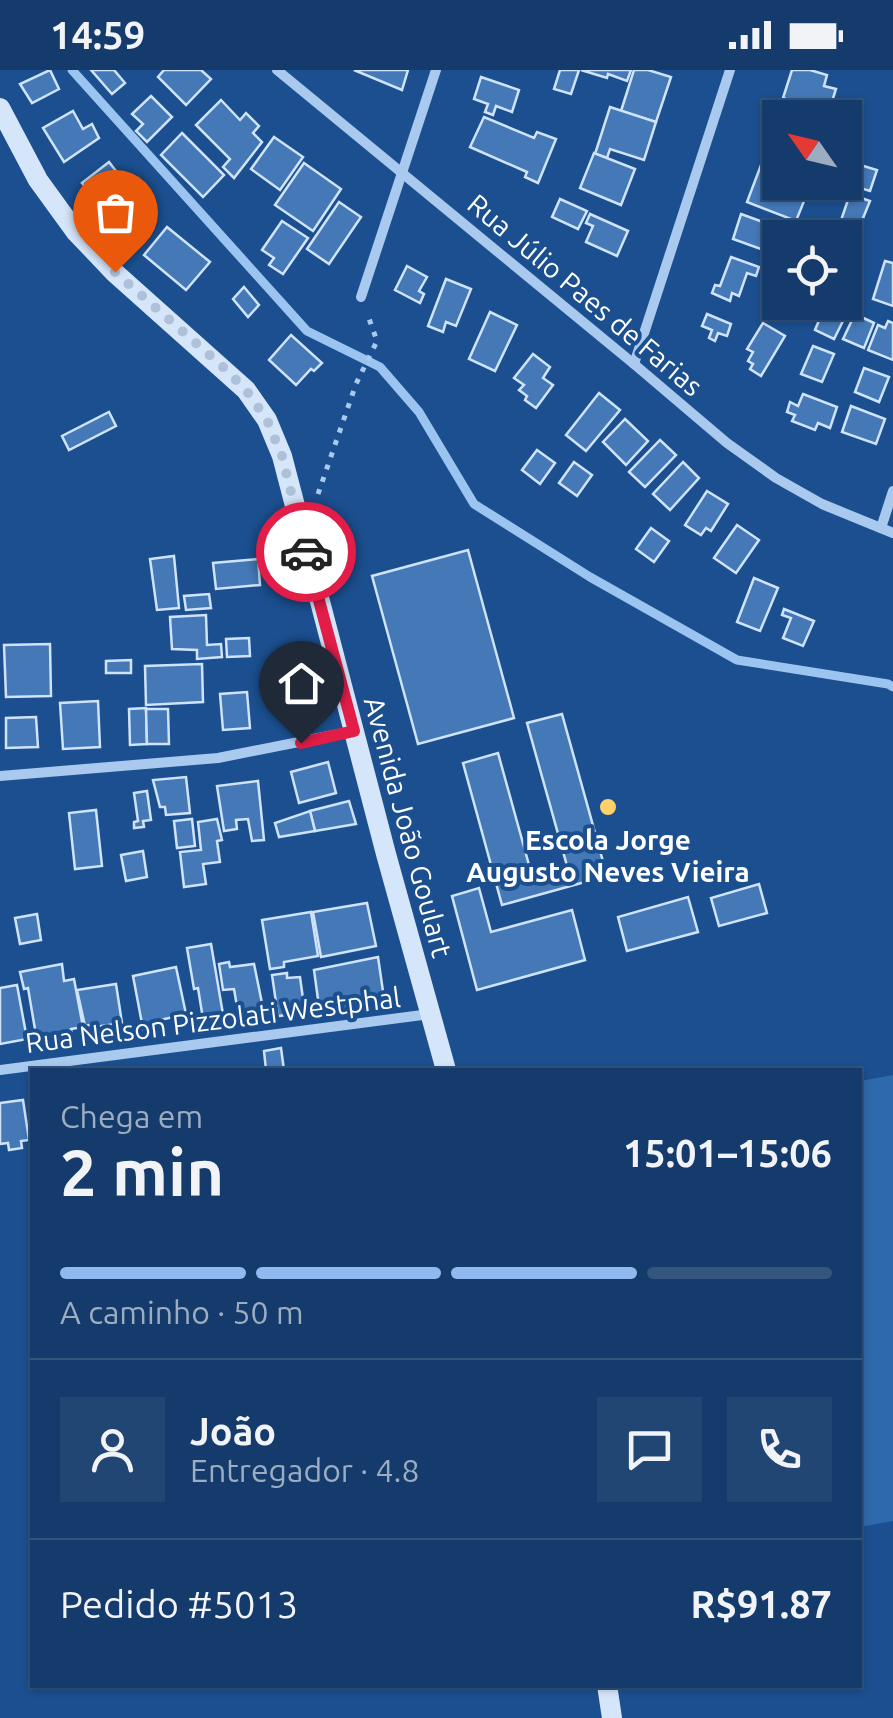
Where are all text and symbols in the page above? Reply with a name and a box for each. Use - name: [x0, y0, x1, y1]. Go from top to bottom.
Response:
- text: 14:59: [50, 14, 145, 56]
- north arrow: [762, 100, 862, 200]
- map controls: [762, 100, 862, 320]
- pin: [73, 170, 158, 273]
- icon: bag: [88, 185, 143, 240]
- street label: Rua Júlio Paes de Farias: [462, 188, 709, 402]
- button: locate: [762, 220, 862, 320]
- courier: [256, 502, 356, 602]
- icon: car: [279, 525, 334, 580]
- pin: [259, 641, 344, 744]
- icon: home: [274, 656, 329, 711]
- street label: Avenida João Goulart: [359, 693, 458, 961]
- marker: Escola Jorge Augusto Neves Vieira: [597, 796, 619, 818]
- place label: Escola Jorge Augusto Neves Vieira: [466, 824, 750, 887]
- street label: Rua Nelson Pizzolati Westphal: [24, 981, 402, 1058]
- text: Chega em: [60, 1098, 203, 1134]
- text: 15:01–15:06: [623, 1132, 832, 1174]
- text: 2 min: [60, 1135, 224, 1208]
- text: A caminho · 50 m: [60, 1294, 304, 1330]
- button: person: [60, 1397, 165, 1502]
- button: chat: [597, 1397, 702, 1502]
- button: phone: [727, 1397, 832, 1502]
- text: João: [190, 1410, 276, 1452]
- text: Entregador · 4.8: [190, 1452, 419, 1488]
- text: Pedido #5013: [60, 1583, 298, 1625]
- text: R$91.87: [691, 1583, 832, 1625]

